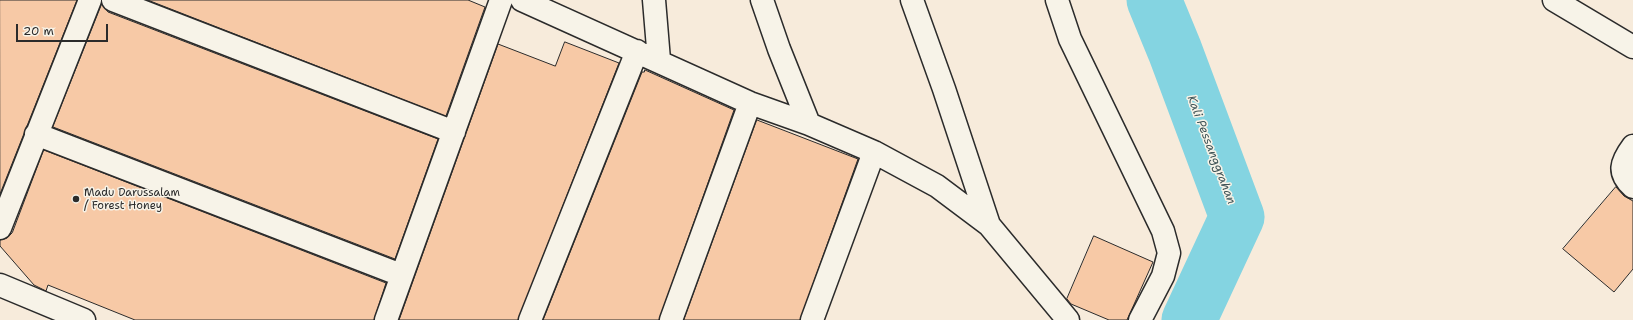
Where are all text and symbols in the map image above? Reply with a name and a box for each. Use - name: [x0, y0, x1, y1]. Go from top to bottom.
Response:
- scale bar: [18, 16, 110, 42]
- text: 20 m: [23, 23, 54, 39]
- water label: Kali Pessanggrahan: [1184, 94, 1238, 206]
- place label: Madu Darussalam / Forest Honey: [84, 186, 180, 212]
- marker: Madu Darussalam / Forest Honey: [71, 194, 81, 204]

